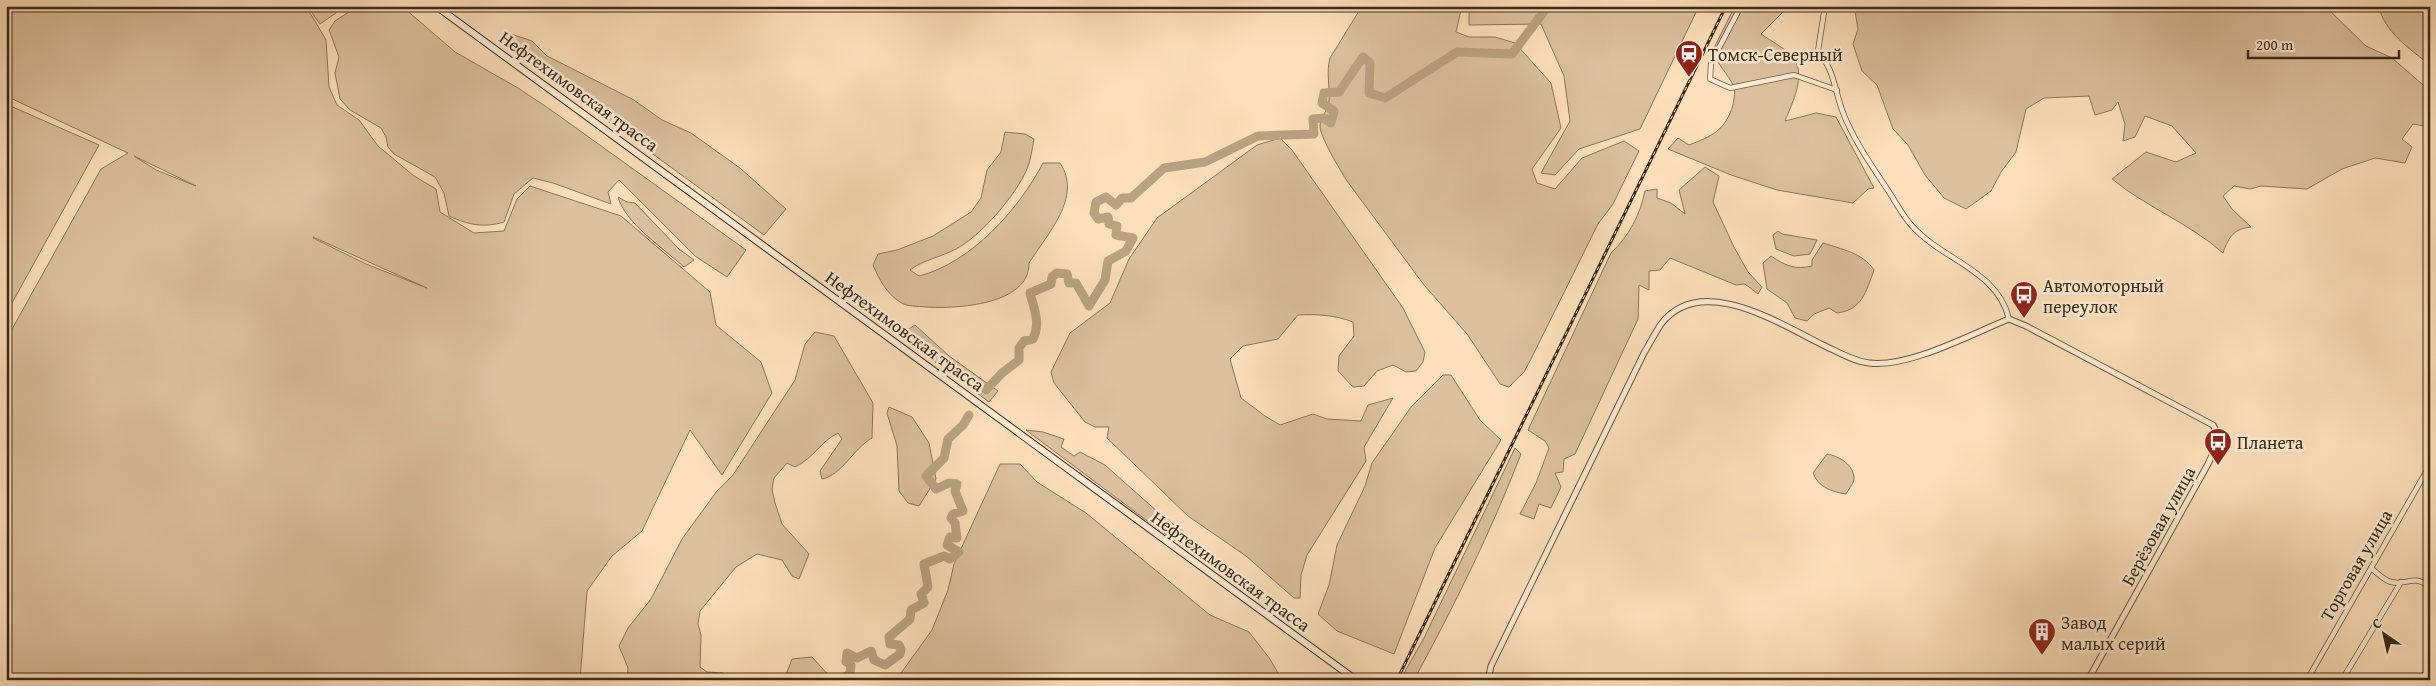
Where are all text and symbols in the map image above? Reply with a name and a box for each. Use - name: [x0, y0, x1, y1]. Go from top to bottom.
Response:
- street label: Нефтехимовская трасса: [494, 24, 664, 158]
- scale bar: [2248, 28, 2400, 60]
- text: 200 m: [2256, 34, 2294, 55]
- station icon: Томск-Северный: [1674, 39, 1704, 78]
- place label: Томск-Северный: [1708, 41, 1843, 68]
- street label: Нефтехимовская трасса: [820, 264, 990, 398]
- place label: Автомоторный переулок: [2043, 272, 2164, 320]
- bus stop icon: Автомоторный переулок: [2009, 280, 2039, 319]
- bus stop icon: Планета: [2203, 427, 2233, 466]
- place label: Планета: [2237, 429, 2304, 456]
- street label: Берёзовая улица: [2114, 461, 2202, 591]
- street label: Нефтехимовская трасса: [1146, 504, 1316, 638]
- street label: Торговая улица: [2313, 504, 2399, 626]
- north arrow: [2358, 608, 2408, 658]
- place label: Завод малых серий: [2061, 609, 2166, 657]
- text: С: [2368, 613, 2386, 634]
- building icon: Завод малых серий: [2027, 617, 2057, 656]

